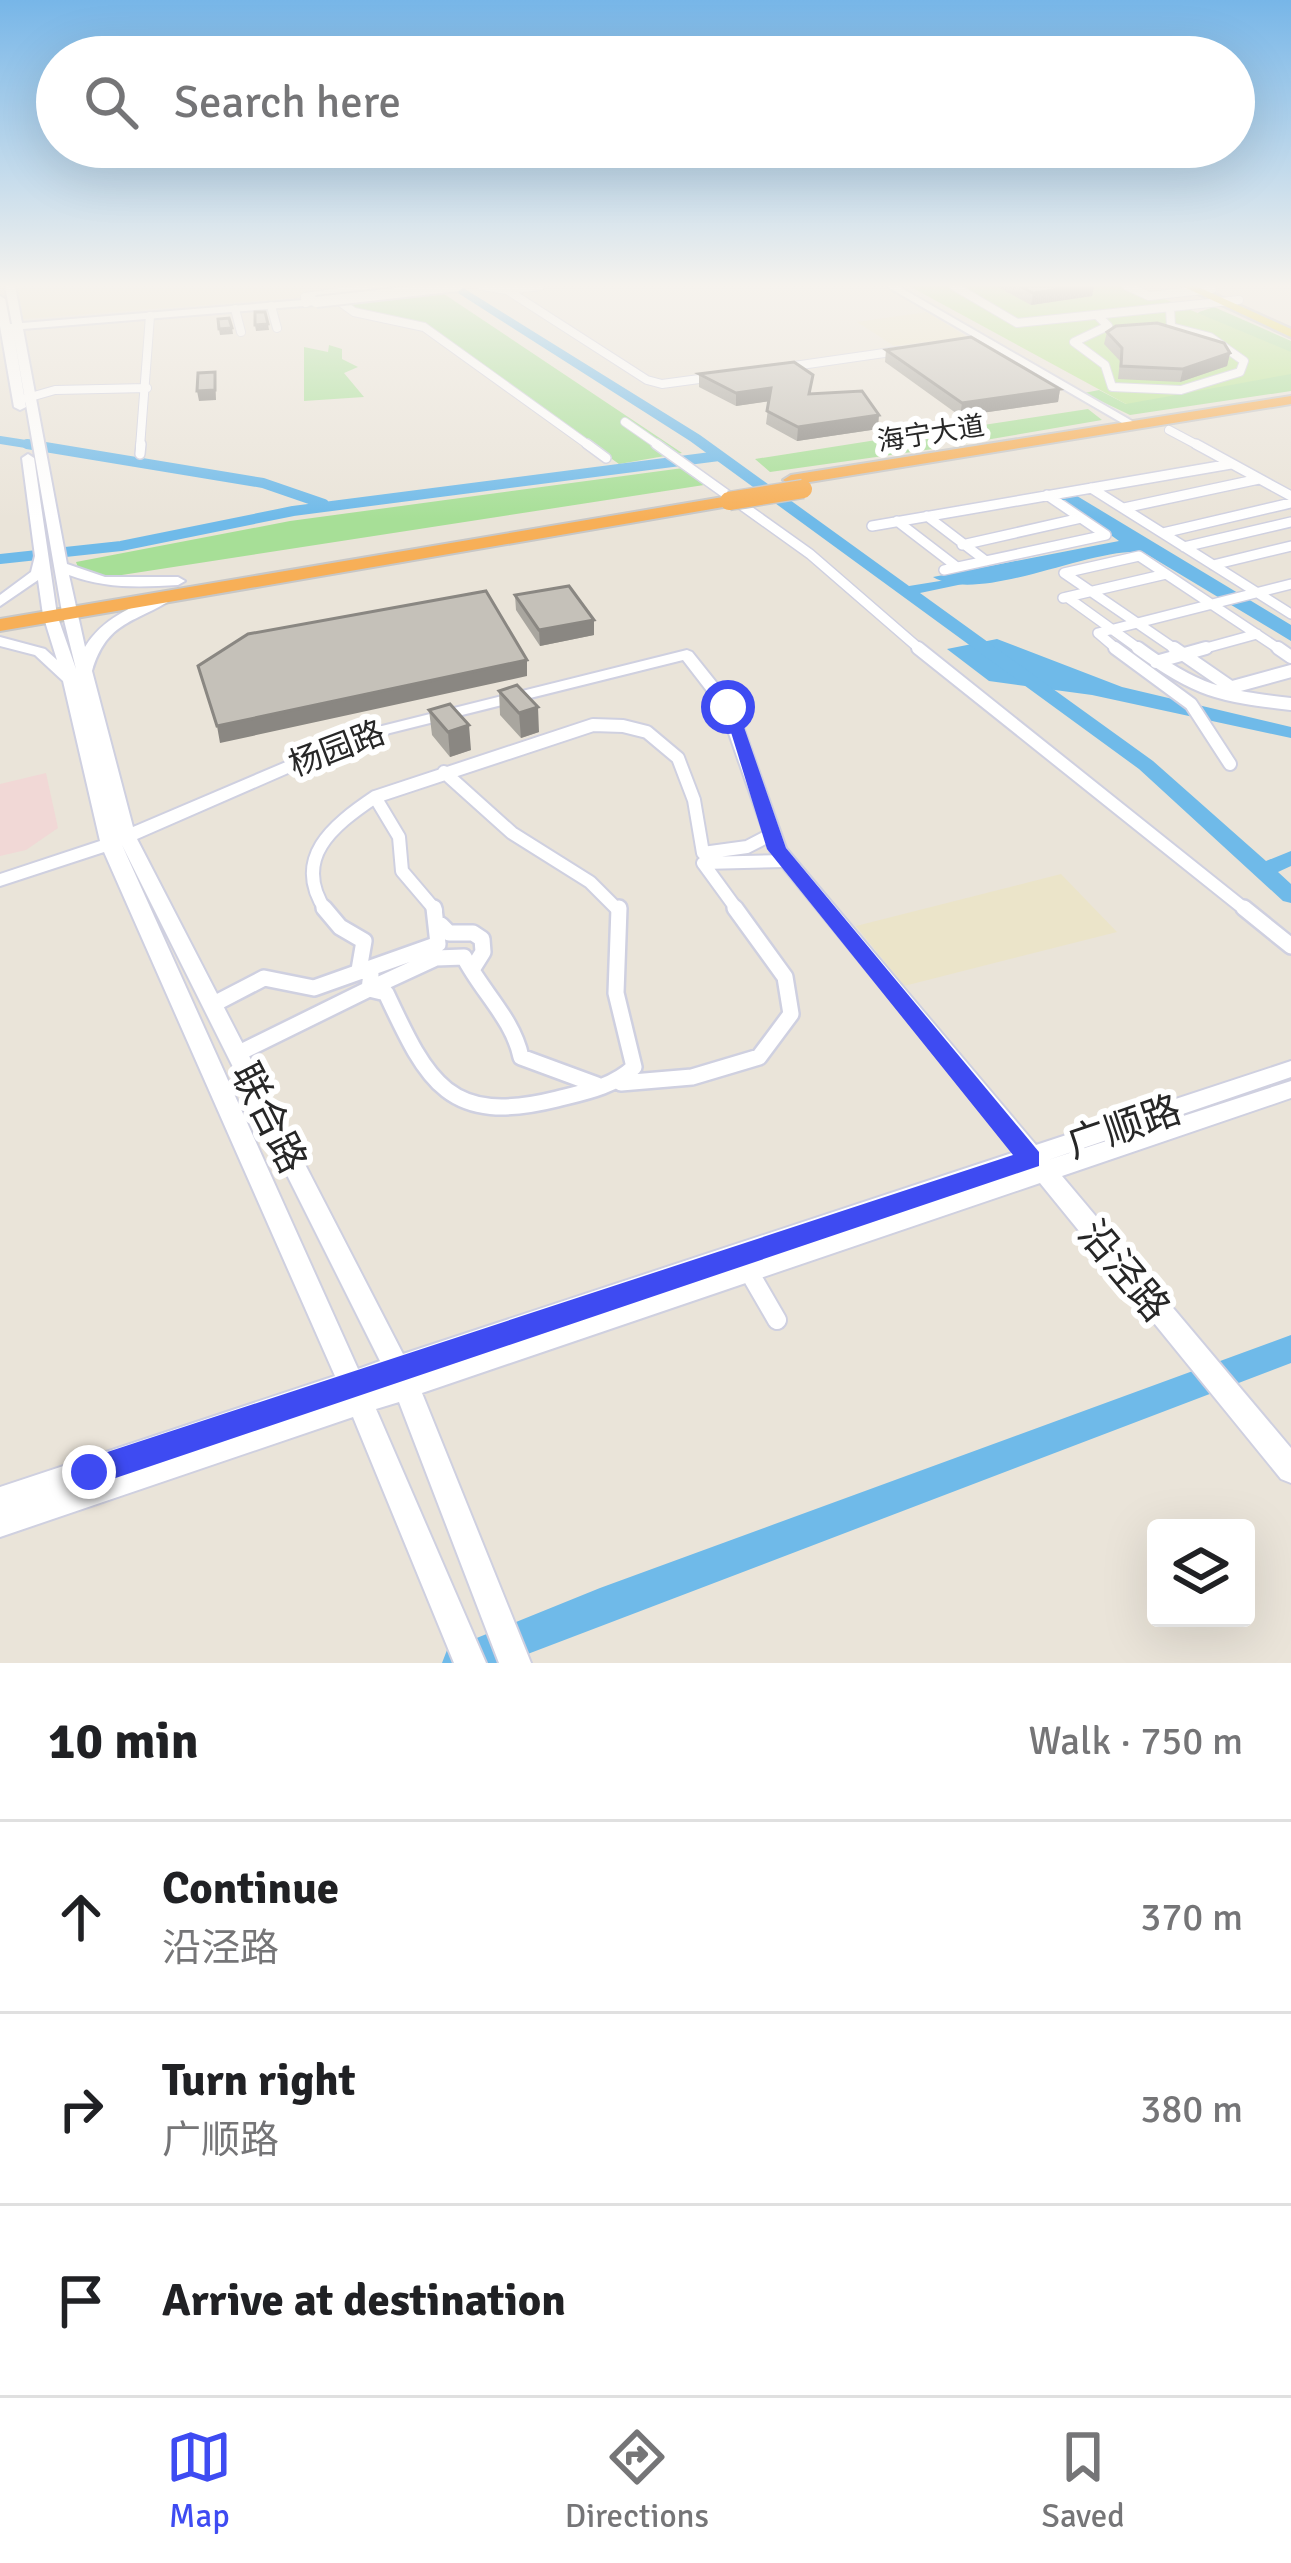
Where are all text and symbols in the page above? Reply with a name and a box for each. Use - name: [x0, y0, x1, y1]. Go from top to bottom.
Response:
- search box: [36, 36, 1255, 168]
- icon: search: [78, 69, 144, 135]
- text: Search here: [174, 75, 401, 130]
- street label: 海宁大道: [875, 409, 987, 459]
- route start: [701, 680, 755, 734]
- street label: 杨园路: [283, 712, 391, 786]
- street label: 联合路: [221, 1055, 317, 1181]
- street label: 广顺路: [1061, 1085, 1187, 1169]
- street label: 沿泾路: [1068, 1211, 1180, 1331]
- route end: [62, 1445, 116, 1499]
- map controls: [1147, 1519, 1255, 1627]
- button: layers: [1147, 1519, 1255, 1627]
- text: 10 min: [48, 1710, 199, 1773]
- text: Walk · 750 m: [1029, 1717, 1243, 1765]
- text: Continue: [162, 1861, 339, 1916]
- icon: ahead: [48, 1884, 114, 1950]
- text: 370 m: [1140, 1893, 1243, 1941]
- text: 沿泾路: [162, 1924, 279, 1972]
- text: Turn right: [162, 2053, 356, 2108]
- icon: right: [48, 2076, 114, 2142]
- text: 380 m: [1140, 2085, 1243, 2133]
- text: 广顺路: [162, 2116, 279, 2164]
- icon: arrive: [48, 2268, 114, 2334]
- text: Arrive at destination: [162, 2273, 566, 2328]
- tab: Map: [166, 2424, 232, 2537]
- tab: Directions: [565, 2424, 709, 2537]
- tab: Saved: [1042, 2424, 1125, 2537]

